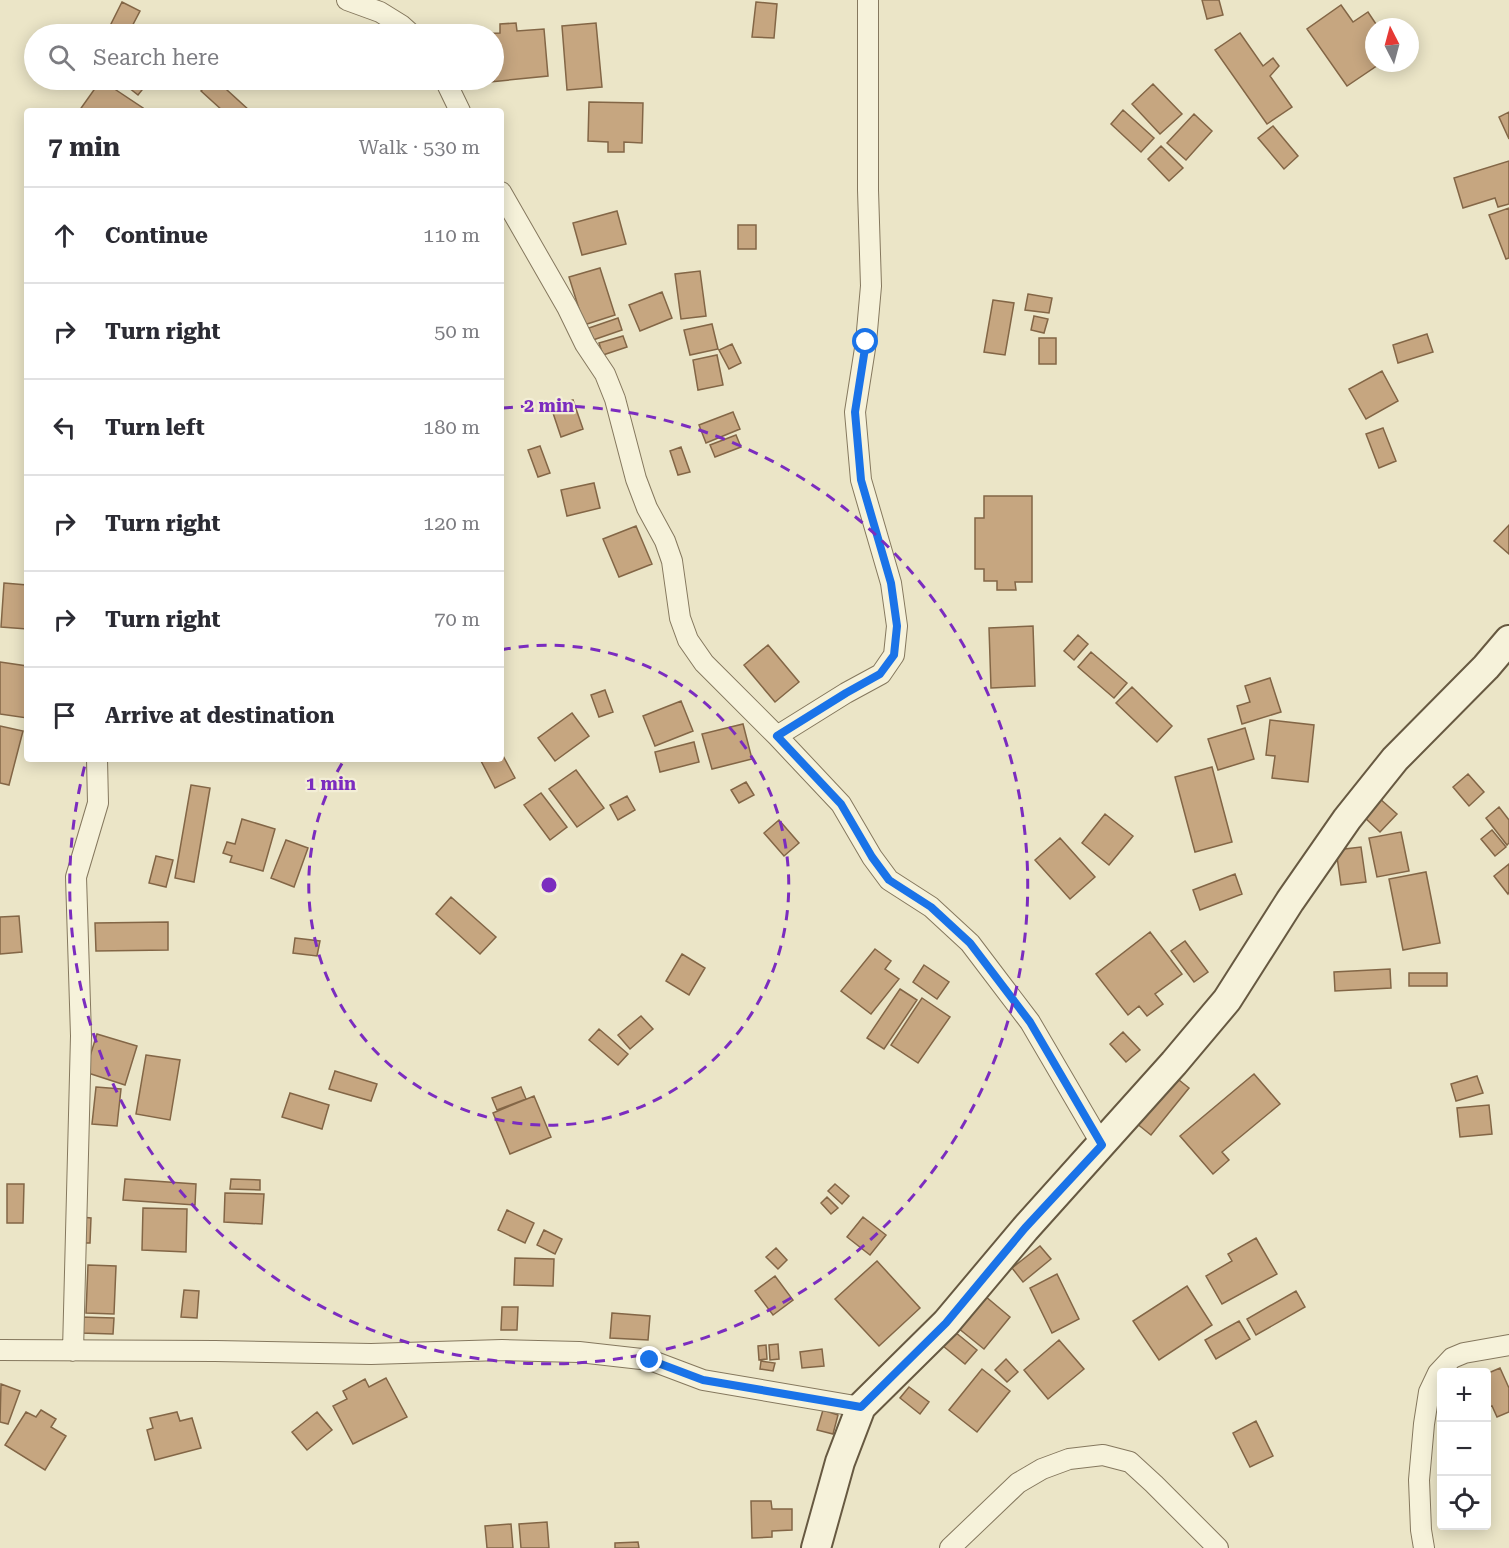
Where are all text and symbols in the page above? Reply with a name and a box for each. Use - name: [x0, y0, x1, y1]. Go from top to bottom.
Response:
- north arrow: [1365, 18, 1419, 72]
- search box: [24, 24, 504, 90]
- icon: search: [45, 41, 78, 74]
- text: Search here: [93, 45, 219, 70]
- text: 7 min: [48, 132, 120, 162]
- text: Walk · 530 m: [359, 135, 480, 159]
- icon: ahead: [48, 219, 81, 252]
- text: Continue: [105, 223, 208, 248]
- text: 110 m: [423, 223, 480, 247]
- icon: right: [48, 315, 81, 348]
- text: Turn right: [105, 319, 220, 344]
- text: 50 m: [434, 319, 480, 343]
- route start: [852, 328, 878, 354]
- text: 2 min: [524, 395, 574, 416]
- icon: left: [48, 411, 81, 444]
- text: Turn left: [105, 415, 205, 440]
- text: 180 m: [423, 415, 480, 439]
- icon: right: [48, 507, 81, 540]
- text: Turn right: [105, 511, 220, 536]
- text: 120 m: [423, 511, 480, 535]
- icon: right: [48, 603, 81, 636]
- text: Turn right: [105, 607, 220, 632]
- text: 70 m: [434, 607, 480, 631]
- icon: arrive: [48, 699, 81, 732]
- text: Arrive at destination: [105, 703, 334, 728]
- text: 1 min: [306, 773, 356, 794]
- centre of rings: [539, 875, 559, 895]
- route end: [636, 1346, 662, 1372]
- map controls: [1437, 1368, 1491, 1530]
- button: +: [1437, 1368, 1491, 1422]
- button: −: [1437, 1422, 1491, 1476]
- button: locate: [1437, 1476, 1491, 1530]

